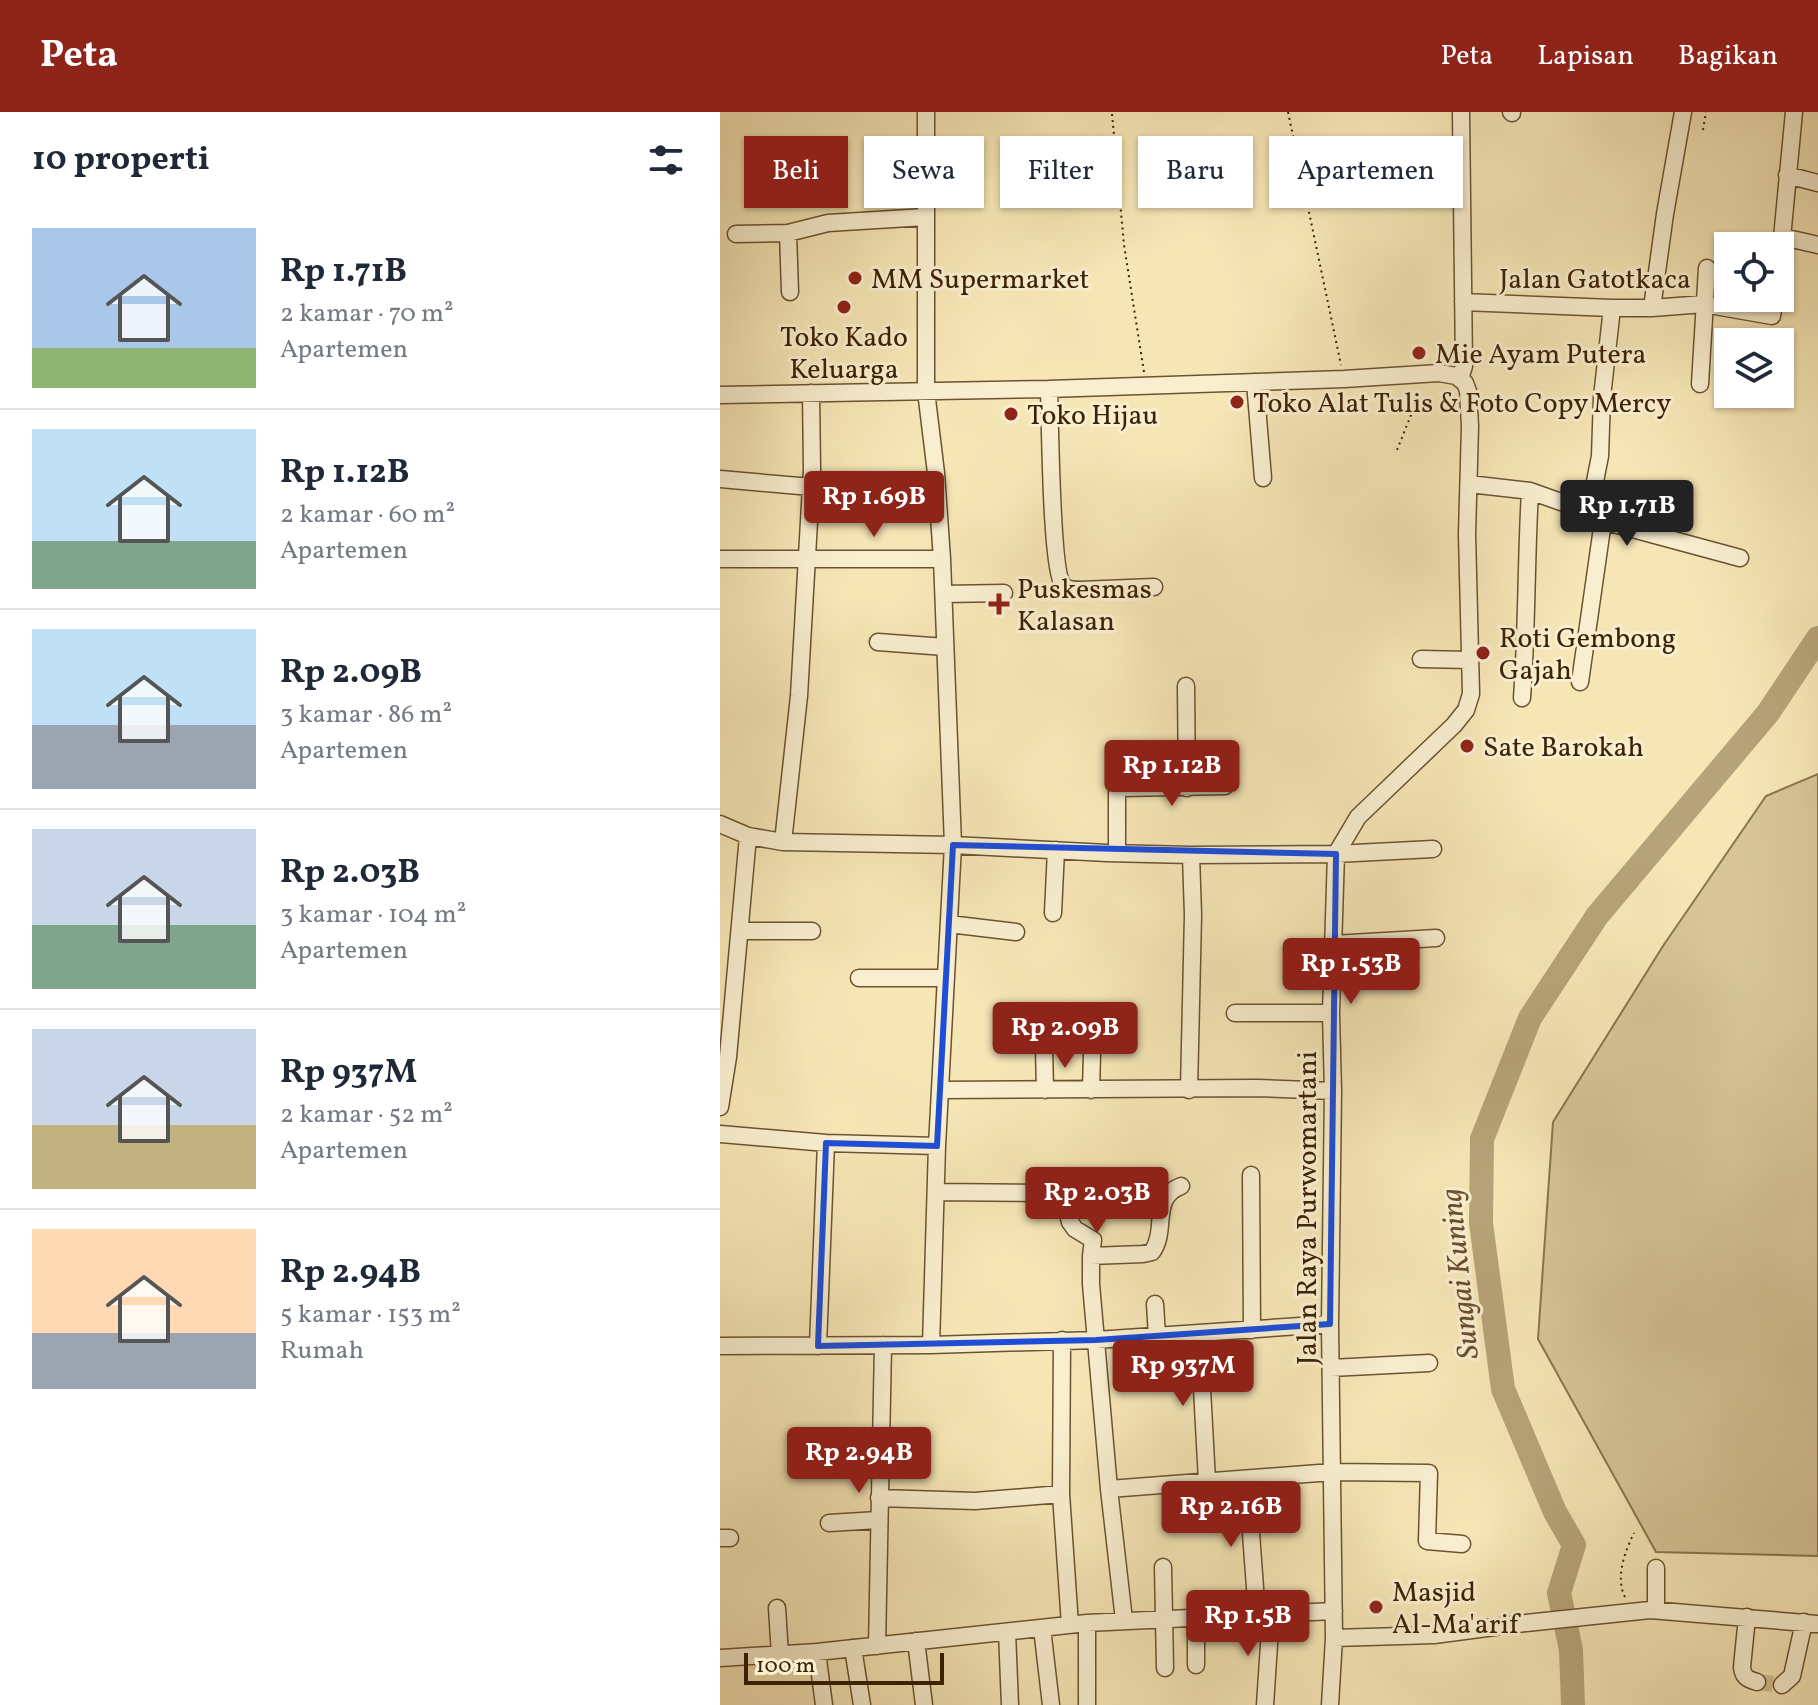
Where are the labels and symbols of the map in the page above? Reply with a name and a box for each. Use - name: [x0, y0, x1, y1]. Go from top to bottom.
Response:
- place label: MM Supermarket: [871, 261, 1089, 300]
- street label: Jalan Gatotkaca: [1499, 261, 1691, 300]
- marker: MM Supermarket: [846, 269, 864, 287]
- marker: Toko Kado Keluarga: [835, 298, 853, 316]
- place label: Toko Kado Keluarga: [780, 319, 908, 390]
- place label: Mie Ayam Putera: [1435, 336, 1646, 375]
- marker: Mie Ayam Putera: [1410, 344, 1428, 362]
- place label: Toko Alat Tulis & Foto Copy Mercy: [1253, 385, 1671, 424]
- marker: Toko Alat Tulis & Foto Copy Mercy: [1228, 393, 1246, 411]
- place label: Toko Hijau: [1027, 397, 1158, 436]
- marker: Toko Hijau: [1002, 405, 1020, 423]
- pin: Rp 1.69B: [791, 471, 957, 539]
- pin: Rp 1.71B: [1544, 480, 1710, 548]
- place label: Puskesmas Kalasan: [1017, 571, 1152, 642]
- marker: Puskesmas Kalasan: [988, 593, 1010, 615]
- place label: Roti Gembong Gajah: [1499, 620, 1676, 691]
- marker: Roti Gembong Gajah: [1474, 644, 1492, 662]
- place label: Sate Barokah: [1483, 729, 1644, 768]
- marker: Sate Barokah: [1458, 737, 1476, 755]
- pin: Rp 1.12B: [1089, 740, 1255, 808]
- pin: Rp 1.53B: [1268, 938, 1434, 1006]
- pin: Rp 2.09B: [982, 1002, 1148, 1070]
- street label: Jalan Raya Purwomartani: [1289, 1051, 1328, 1365]
- pin: Rp 2.03B: [1014, 1167, 1180, 1235]
- water label: Sungai Kuning: [1431, 1186, 1491, 1361]
- pin: Rp 937M: [1109, 1340, 1257, 1408]
- pin: Rp 2.94B: [776, 1427, 942, 1495]
- pin: Rp 2.16B: [1148, 1481, 1314, 1549]
- place label: Masjid Al-Ma'arif: [1392, 1574, 1521, 1645]
- pin: Rp 1.5B: [1174, 1590, 1322, 1658]
- marker: Masjid Al-Ma'arif: [1367, 1598, 1385, 1616]
- scale bar: [744, 1649, 944, 1685]

